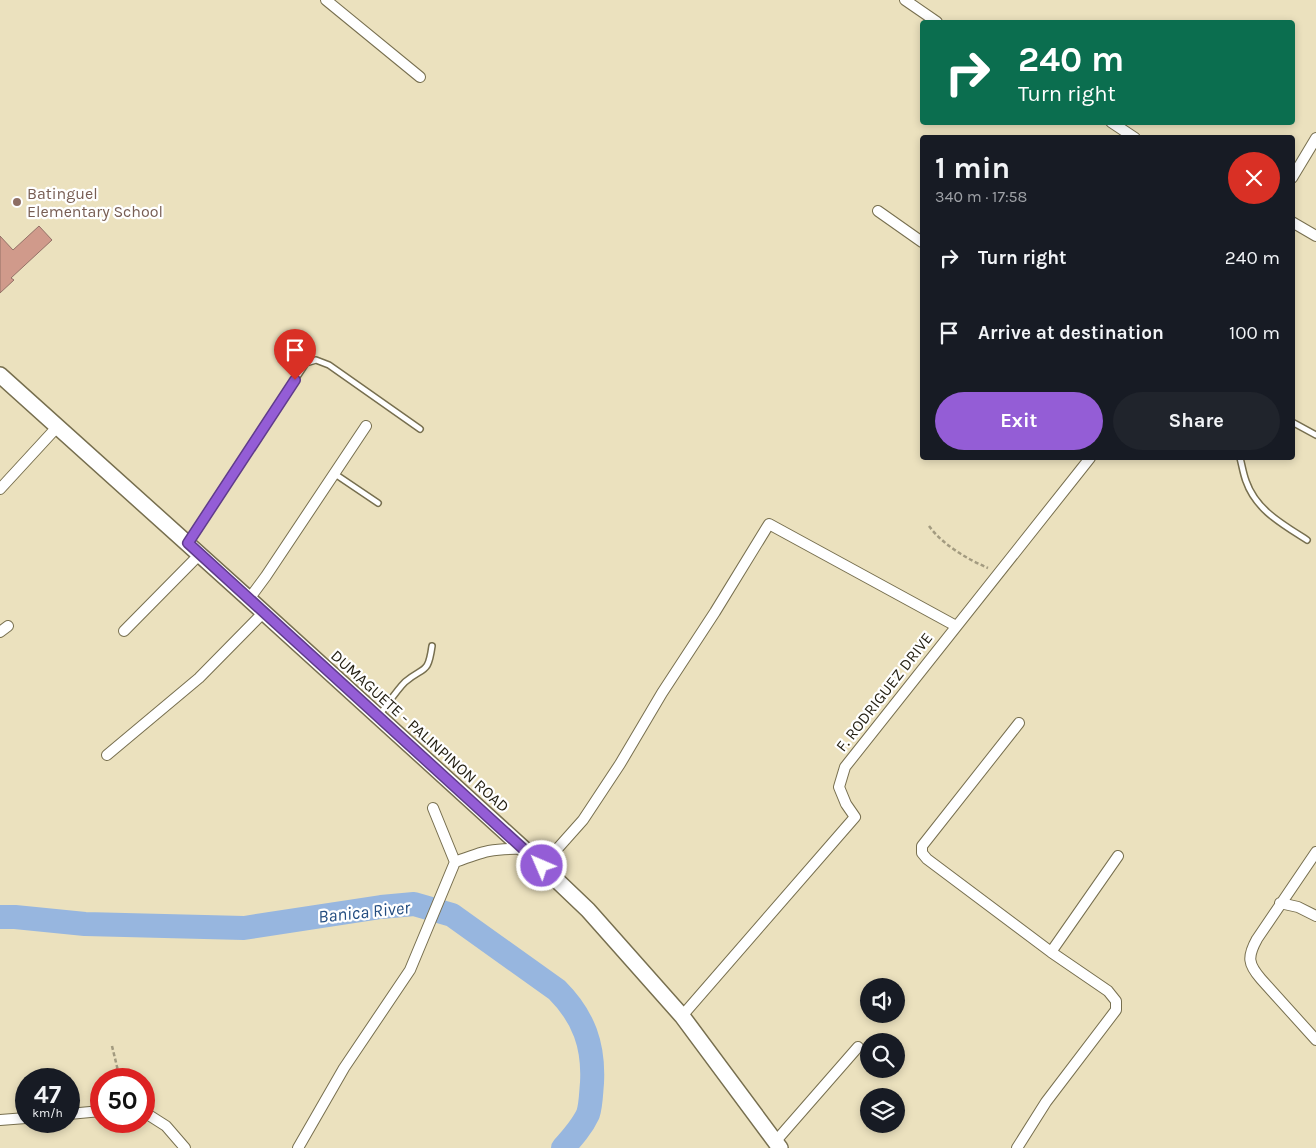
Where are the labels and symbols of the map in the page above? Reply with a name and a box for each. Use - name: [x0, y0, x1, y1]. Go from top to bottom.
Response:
- place label: Batinguel Elementary School: [27, 184, 163, 221]
- marker: Batinguel Elementary School: [11, 196, 23, 208]
- pin: [274, 329, 316, 380]
- street label: F. RODRIGUEZ DRIVE: [832, 629, 936, 755]
- street label: DUMAGUETE - PALINPINON ROAD: [327, 646, 513, 816]
- position arrow: [515, 839, 567, 891]
- water label: Banica River: [317, 896, 412, 928]
- speed limit sign: 50: [90, 1068, 155, 1133]

